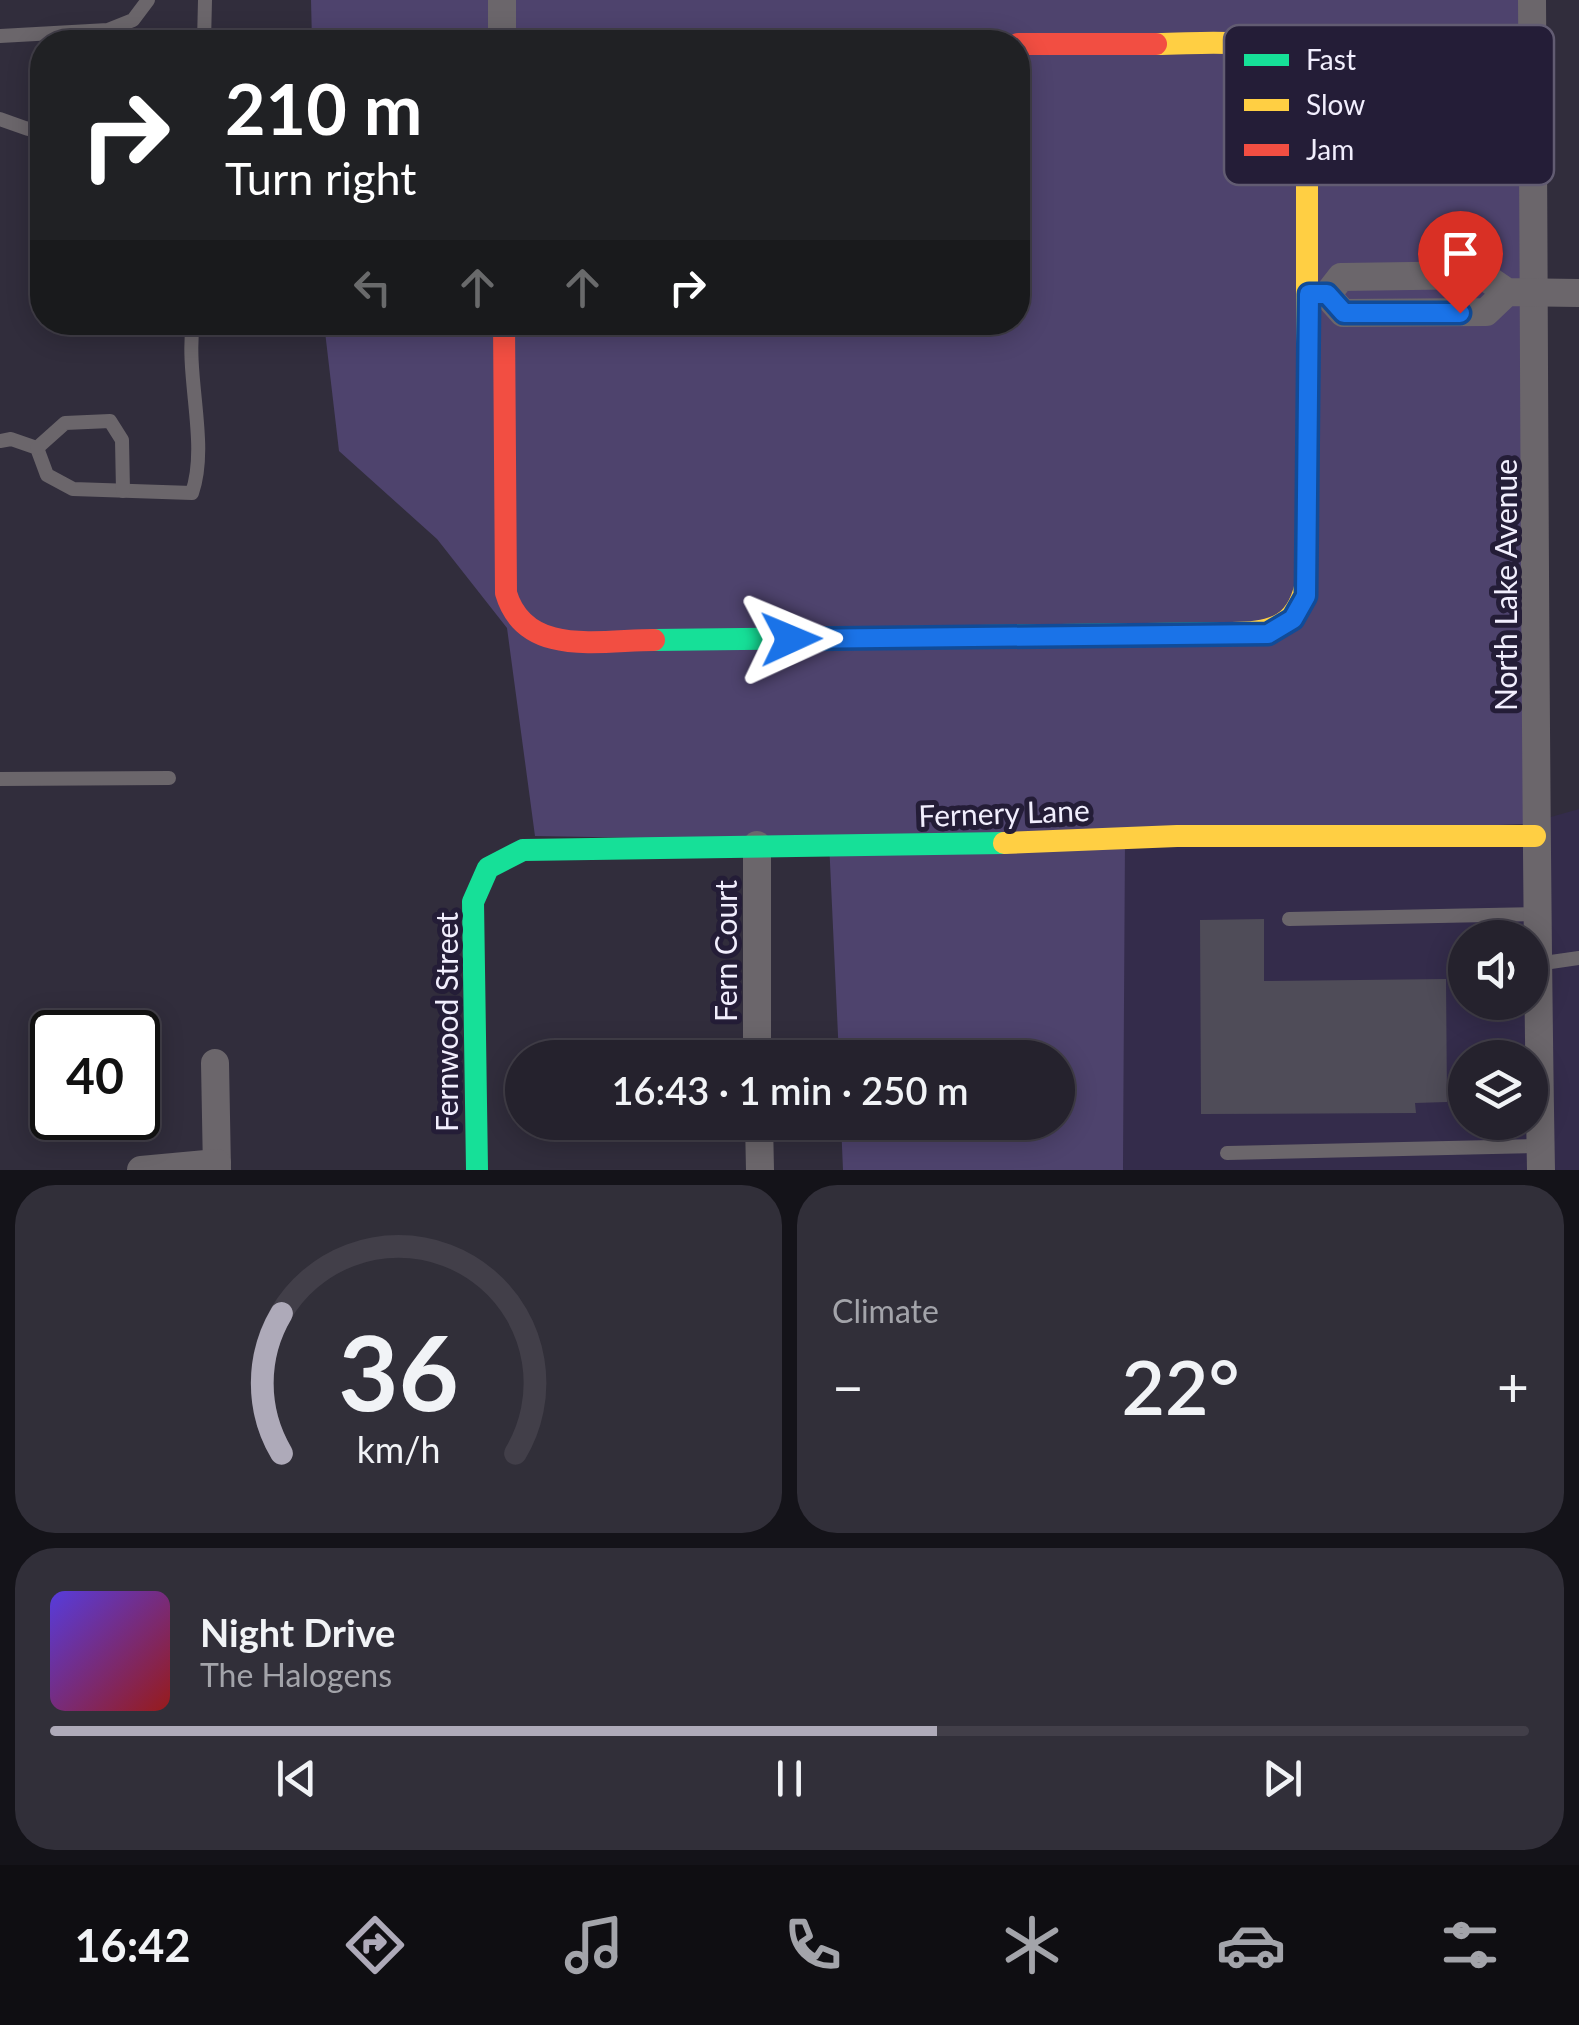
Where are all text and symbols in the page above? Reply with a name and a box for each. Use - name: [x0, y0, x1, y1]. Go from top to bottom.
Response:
- legend: [1224, 25, 1554, 185]
- text: Fast: [1306, 42, 1356, 76]
- text: 210 m: [225, 66, 422, 150]
- icon: right: [60, 70, 190, 200]
- text: Slow: [1306, 87, 1365, 121]
- text: Jam: [1306, 132, 1354, 166]
- text: Turn right: [225, 151, 416, 205]
- pin: [1418, 211, 1503, 314]
- icon: arrive: [1433, 226, 1488, 281]
- icon: left: [345, 260, 400, 315]
- icon: ahead: [450, 260, 505, 315]
- icon: ahead: [555, 260, 610, 315]
- icon: right: [660, 260, 715, 315]
- street label: North Lake Avenue: [1487, 459, 1523, 711]
- position arrow: [739, 587, 843, 691]
- street label: Fernery Lane: [918, 791, 1090, 833]
- street label: Fern Court: [707, 880, 743, 1022]
- street label: Fernwood Street: [428, 912, 464, 1132]
- map controls: [1448, 920, 1548, 1140]
- button: sound: [1448, 920, 1548, 1020]
- speed limit sign: 40: [30, 1010, 160, 1140]
- button: layers: [1448, 1040, 1548, 1140]
- text: 16:43 · 1 min · 250 m: [612, 1067, 968, 1113]
- text: Climate: [832, 1291, 939, 1330]
- text: 36: [338, 1308, 459, 1433]
- text: 22°: [1121, 1341, 1240, 1431]
- text: −: [832, 1353, 864, 1419]
- text: +: [1497, 1353, 1529, 1419]
- text: km/h: [357, 1428, 440, 1471]
- text: Night Drive: [200, 1609, 395, 1655]
- text: The Halogens: [200, 1655, 392, 1694]
- icon: previous: [269, 1751, 324, 1806]
- icon: pause: [762, 1751, 817, 1806]
- icon: next: [1255, 1751, 1310, 1806]
- icon: directions: [340, 1910, 410, 1980]
- icon: music: [559, 1910, 629, 1980]
- icon: phone: [778, 1910, 848, 1980]
- icon: climate: [997, 1910, 1067, 1980]
- icon: car: [1216, 1910, 1286, 1980]
- icon: filters: [1435, 1910, 1505, 1980]
- text: 16:42: [75, 1918, 191, 1972]

